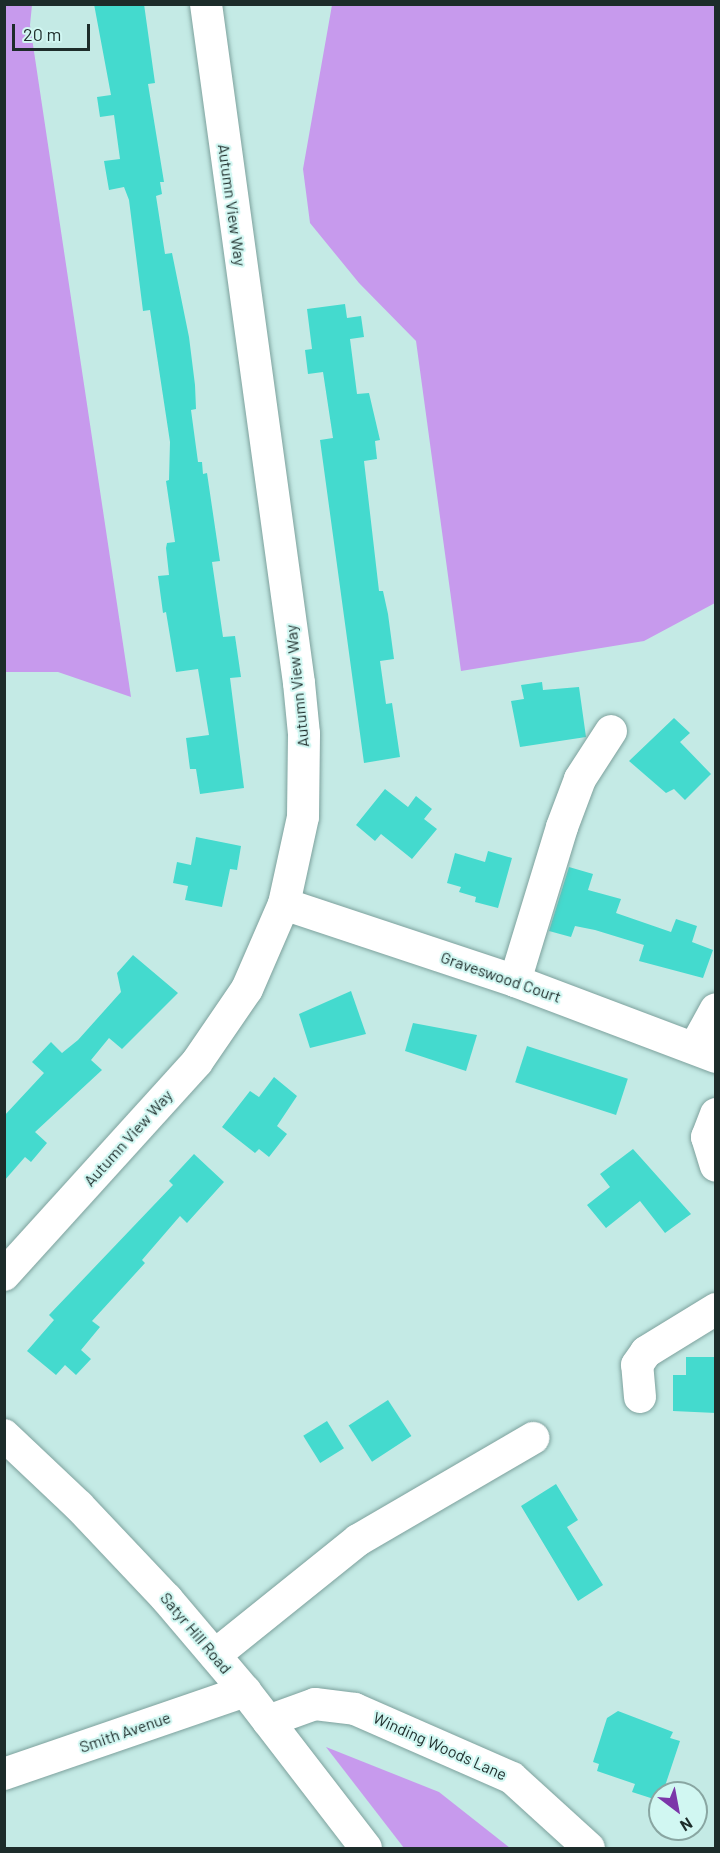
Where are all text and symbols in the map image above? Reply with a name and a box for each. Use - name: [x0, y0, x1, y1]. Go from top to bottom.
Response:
- scale bar: [15, 12, 93, 50]
- text: 20 m: [23, 23, 61, 45]
- street label: Autumn View Way: [214, 143, 250, 267]
- street label: Autumn View Way: [281, 624, 313, 748]
- street label: Graveswood Court: [438, 947, 564, 1007]
- street label: Autumn View Way: [80, 1086, 176, 1190]
- street label: Satyr Hill Road: [156, 1588, 236, 1678]
- street label: Smith Avenue: [77, 1707, 173, 1757]
- street label: Winding Woods Lane: [370, 1708, 510, 1784]
- north arrow: [648, 1781, 708, 1841]
- text: N: [677, 1814, 696, 1836]

